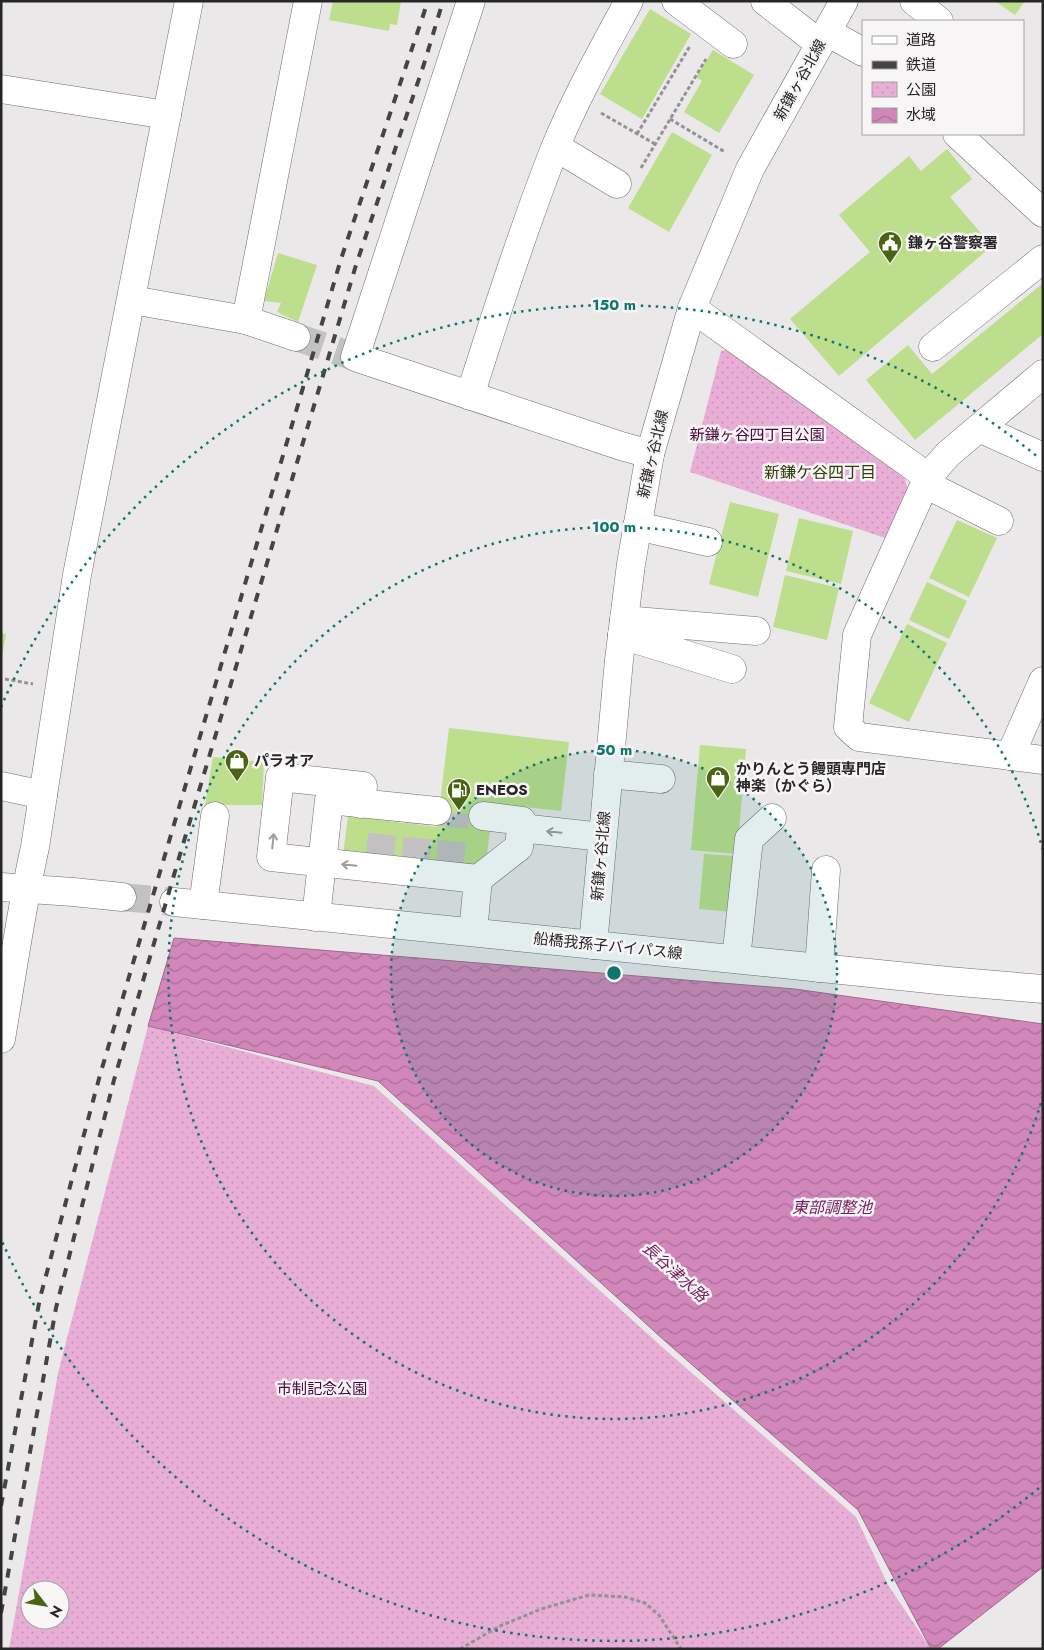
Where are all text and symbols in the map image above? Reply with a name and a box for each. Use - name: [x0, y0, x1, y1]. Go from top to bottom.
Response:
- legend: [862, 20, 1024, 135]
- text: 道路: [906, 29, 936, 51]
- street label: 新鎌ヶ谷北線: [769, 35, 831, 125]
- text: 鉄道: [906, 54, 936, 76]
- text: 公園: [906, 79, 936, 101]
- text: 水域: [906, 104, 936, 126]
- public building icon: 鎌ヶ谷警察署: [877, 230, 903, 264]
- place label: 鎌ヶ谷警察署: [907, 232, 998, 254]
- text: 150 m: [592, 294, 636, 316]
- street label: 新鎌ヶ谷北線: [632, 408, 674, 500]
- park label: 新鎌ヶ谷四丁目公園: [689, 424, 825, 446]
- district label: 新鎌ケ谷四丁目: [764, 461, 876, 484]
- text: 100 m: [592, 516, 636, 538]
- text: 50 m: [596, 739, 632, 761]
- shop icon: パラオア: [224, 748, 250, 782]
- place label: パラオア: [254, 750, 314, 772]
- place label: かりんとう饅頭専門店 神楽（かぐら）: [735, 758, 886, 797]
- shop icon: かりんとう饅頭専門店 神楽（かぐら）: [705, 765, 731, 799]
- fuel station icon: ENEOS: [446, 777, 472, 811]
- place label: ENEOS: [476, 779, 528, 801]
- street label: 新鎌ヶ谷北線: [586, 810, 616, 902]
- one-way arrow: [546, 827, 562, 837]
- one-way arrow: [268, 834, 278, 850]
- one-way arrow: [342, 860, 358, 870]
- street label: 船橋我孫子バイパス線: [532, 927, 684, 965]
- centre of rings: [605, 964, 623, 982]
- water label: 東部調整池: [792, 1196, 874, 1219]
- water label: 長谷津水路: [638, 1237, 714, 1309]
- park label: 市制記念公園: [277, 1378, 367, 1400]
- north arrow: [20, 1580, 70, 1630]
- text: N: [45, 1602, 68, 1622]

